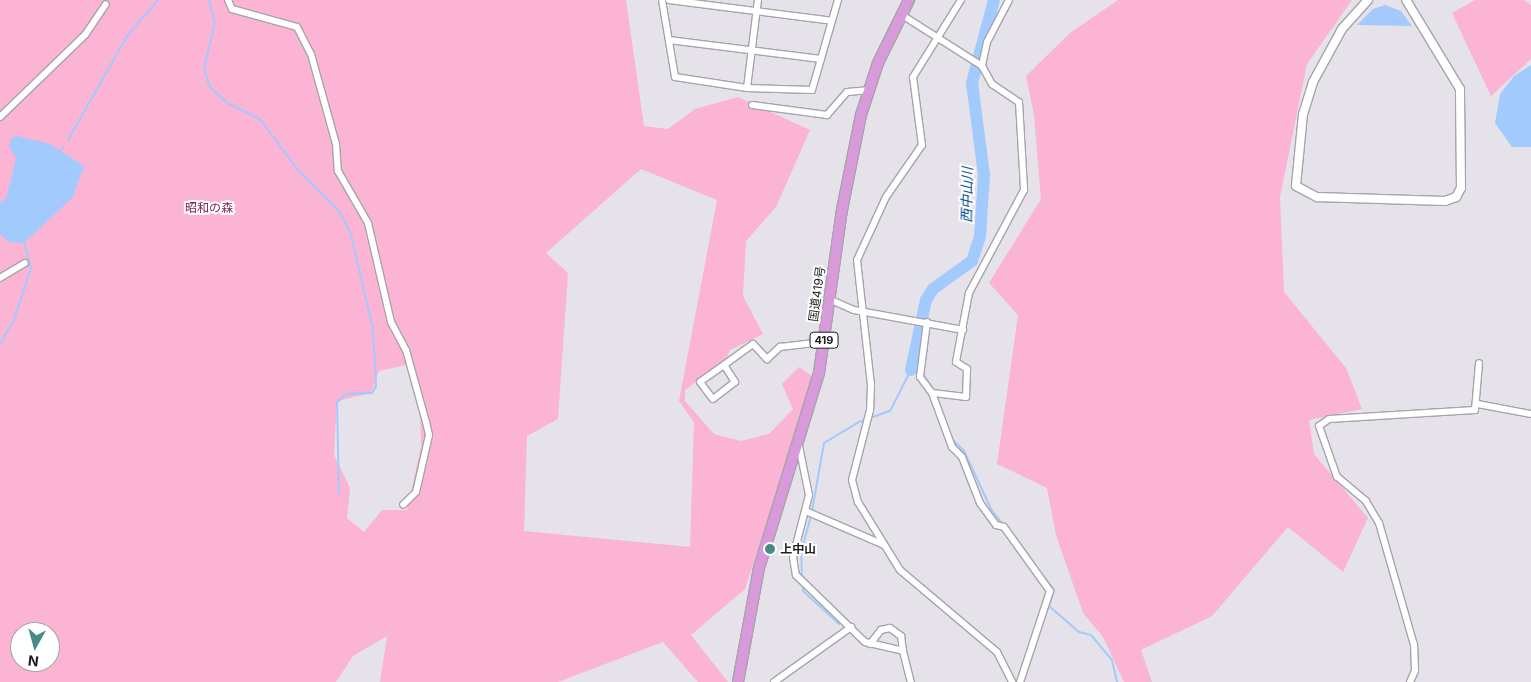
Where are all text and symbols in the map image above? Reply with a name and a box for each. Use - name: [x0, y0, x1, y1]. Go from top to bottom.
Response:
- water label: 西中山川: [958, 167, 976, 223]
- park label: 昭和の森: [185, 201, 233, 215]
- street label: 国道419号: [806, 265, 828, 323]
- road number: 419: [809, 332, 839, 348]
- place label: 上中山: [780, 542, 816, 556]
- marker: 上中山: [764, 543, 776, 555]
- north arrow: [10, 622, 60, 672]
- text: N: [27, 652, 40, 670]

